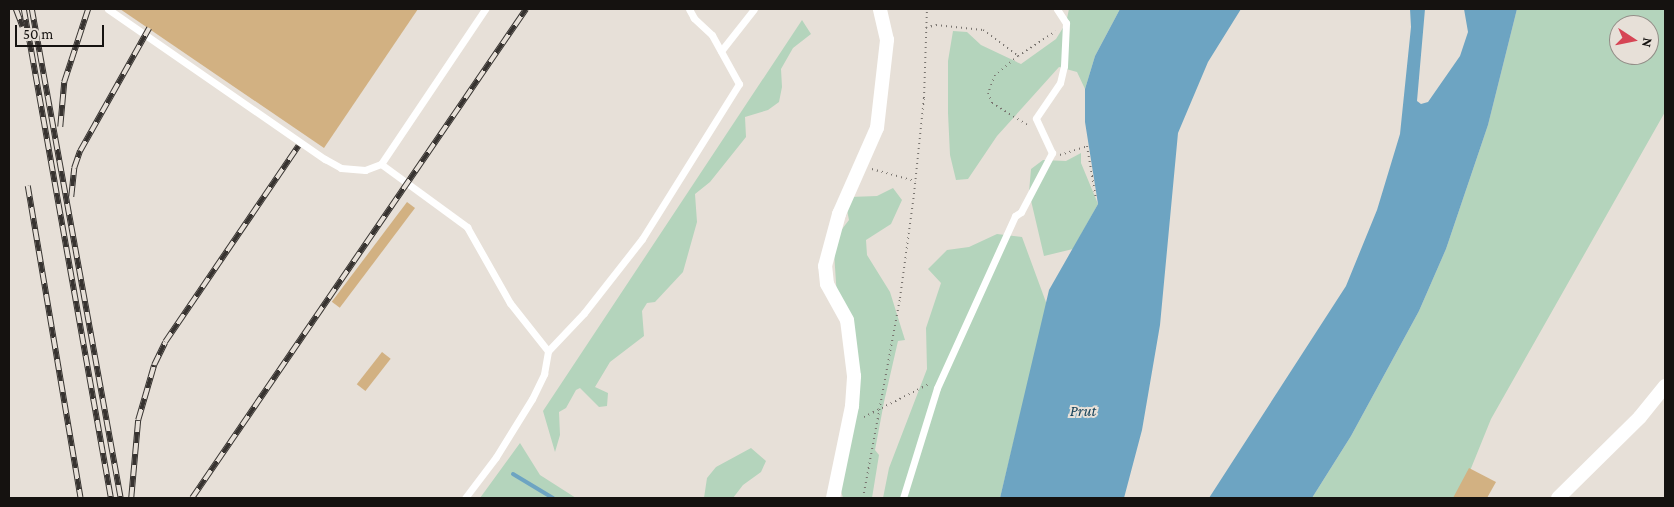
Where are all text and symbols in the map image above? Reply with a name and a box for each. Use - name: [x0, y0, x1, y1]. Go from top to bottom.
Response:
- scale bar: [18, 15, 106, 47]
- north arrow: [1609, 15, 1659, 65]
- text: 50 m: [23, 26, 53, 42]
- text: N: [1639, 36, 1657, 49]
- water label: Prut: [1070, 401, 1096, 421]

